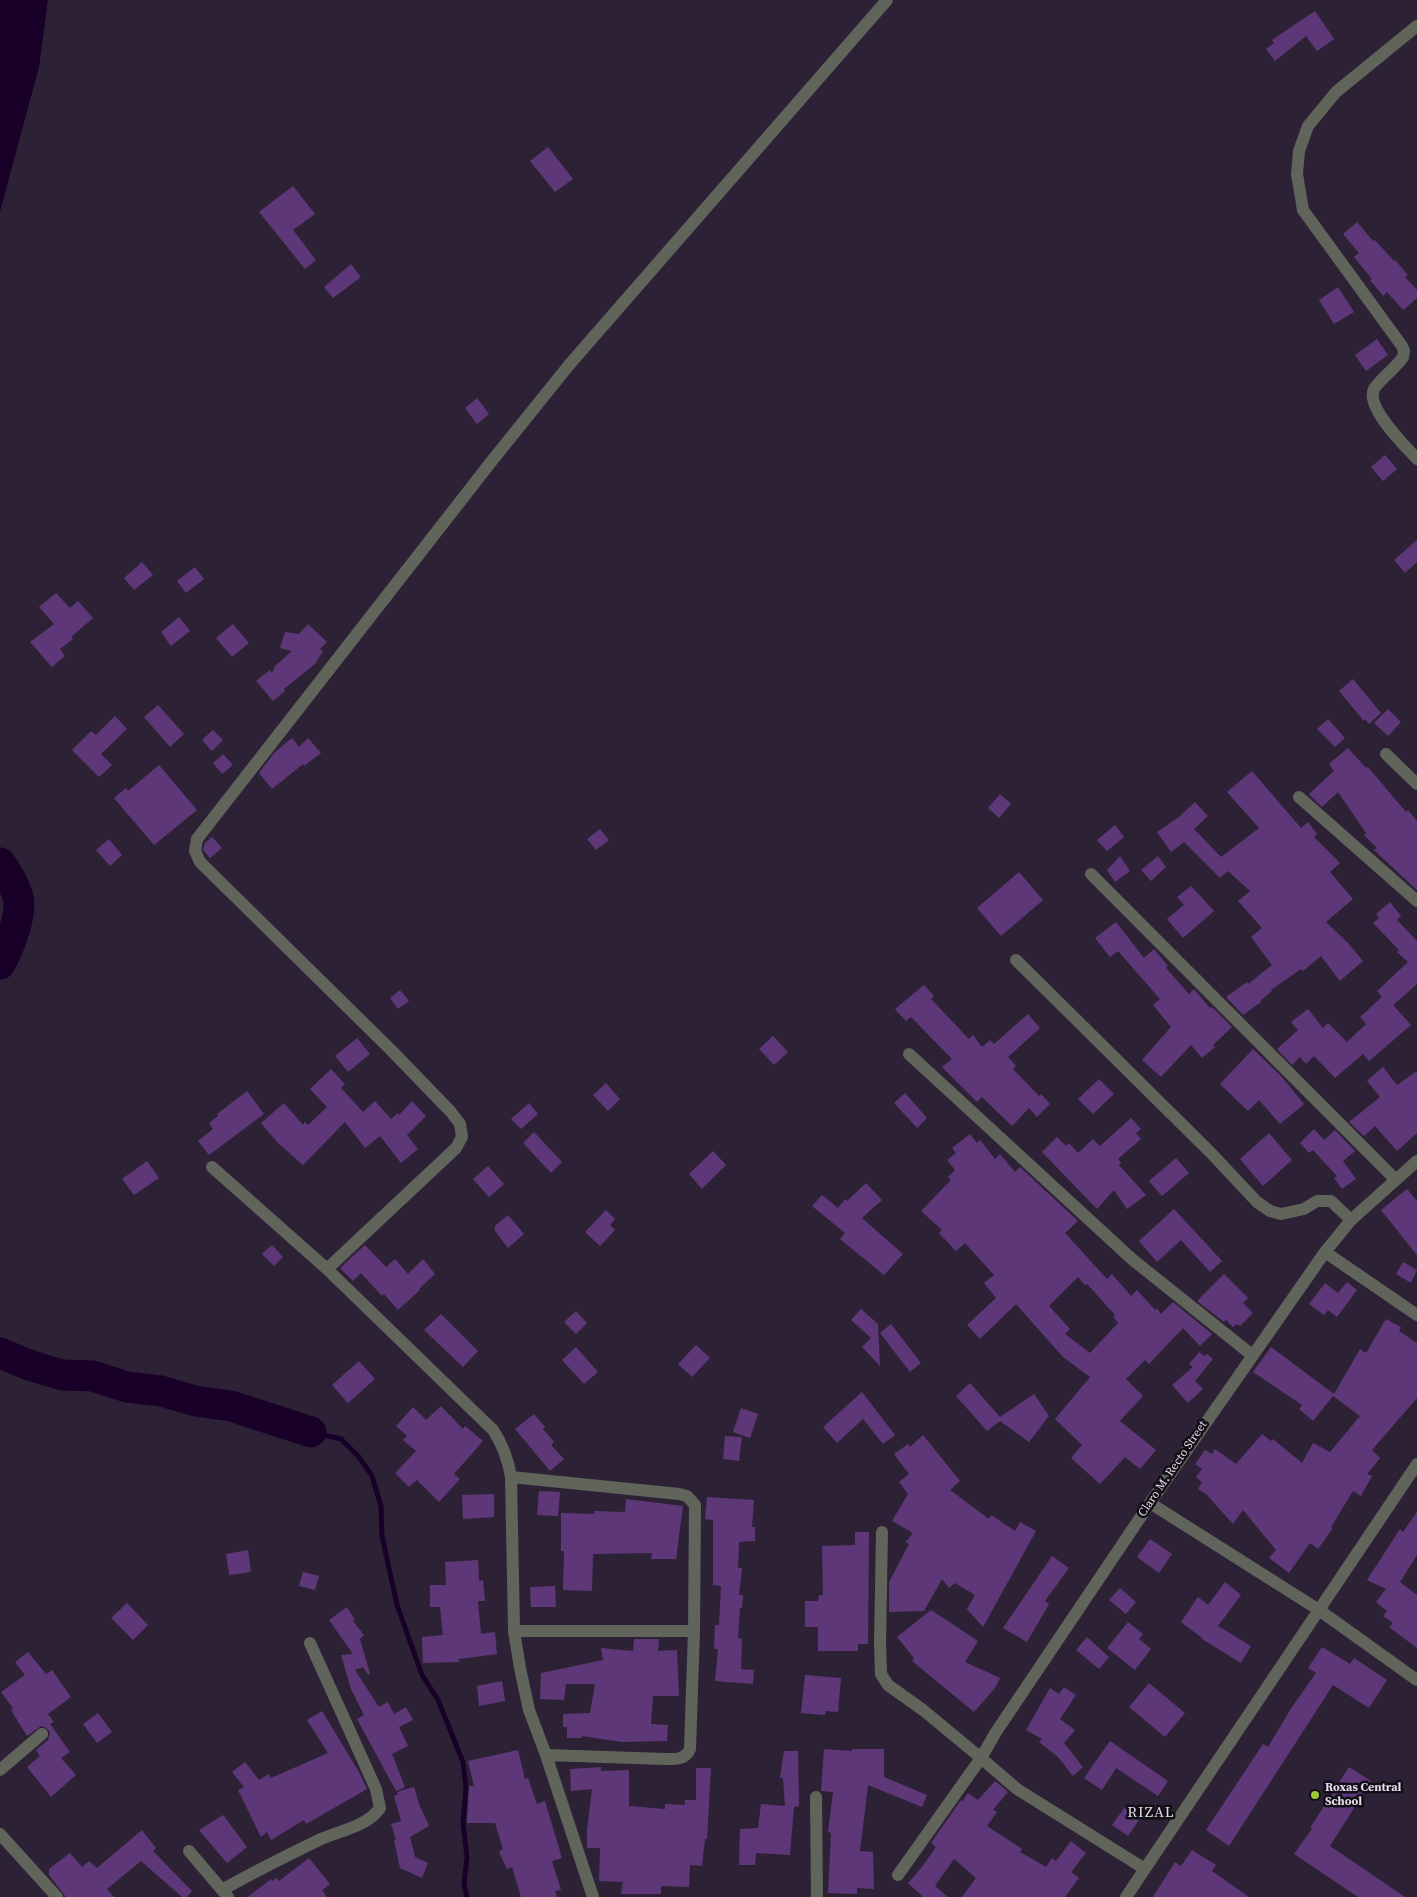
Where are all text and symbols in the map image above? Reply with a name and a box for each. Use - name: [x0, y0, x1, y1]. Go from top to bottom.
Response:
- street label: Claro M. Recto Street: [1136, 1418, 1210, 1520]
- place label: Roxas Central School: [1325, 1781, 1401, 1809]
- marker: Roxas Central School: [1309, 1789, 1321, 1801]
- district label: RIZAL: [1127, 1804, 1175, 1822]

